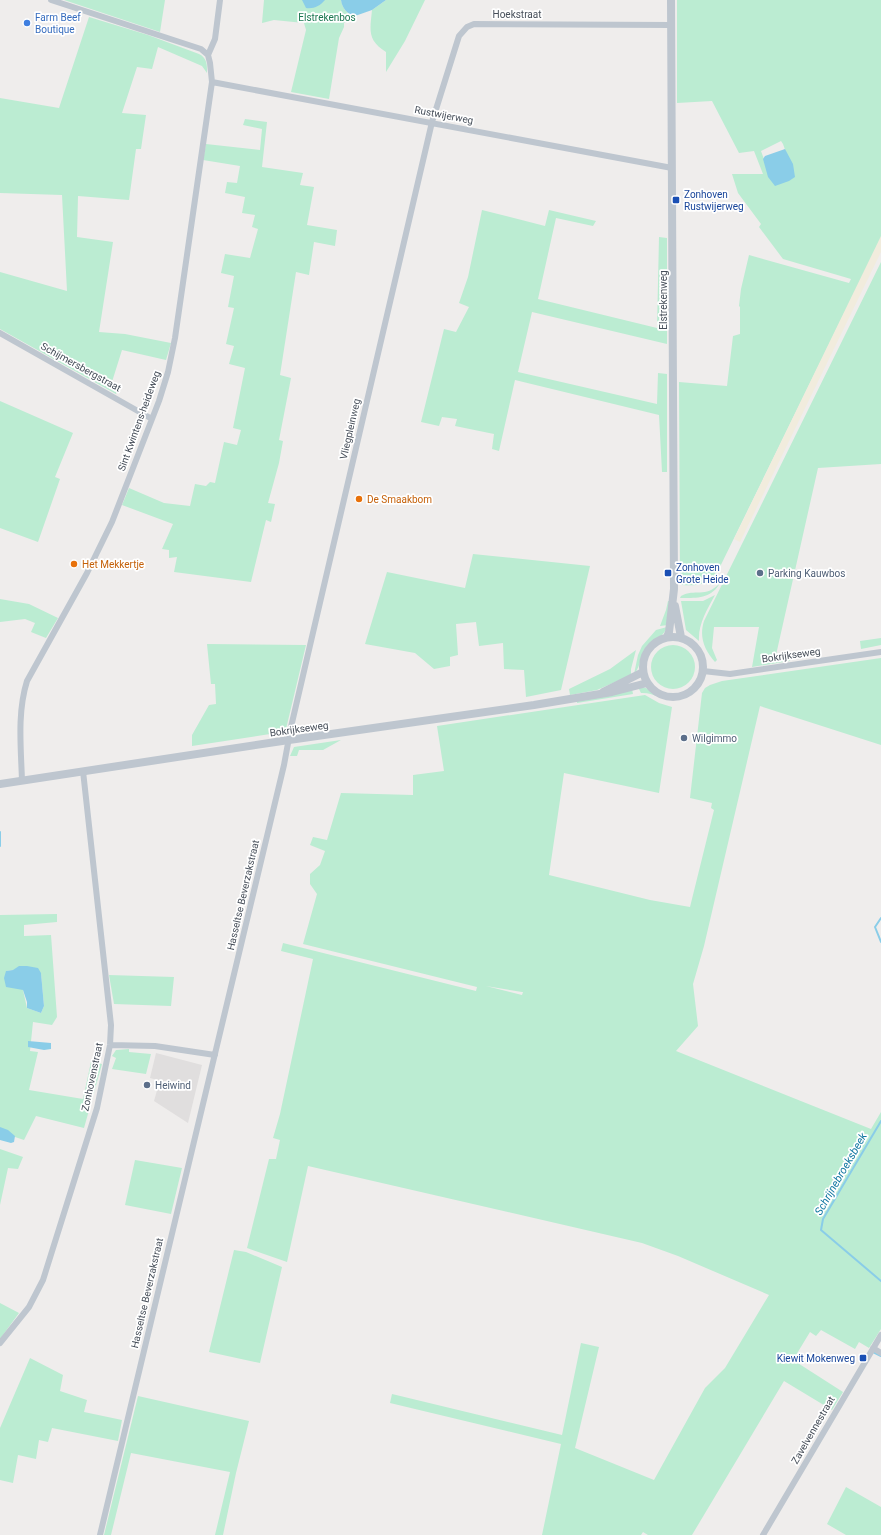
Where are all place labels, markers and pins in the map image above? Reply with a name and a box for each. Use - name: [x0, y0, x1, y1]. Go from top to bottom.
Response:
- place label: Farm Beef Boutique: [35, 12, 81, 35]
- marker: Farm Beef Boutique: [22, 18, 32, 28]
- place label: Zonhoven Rustwijerweg: [684, 189, 744, 212]
- marker: Zonhoven Rustwijerweg: [671, 195, 681, 205]
- marker: De Smaakbom: [354, 494, 364, 504]
- place label: De Smaakbom: [367, 494, 432, 505]
- marker: Het Mekkertje: [69, 559, 79, 569]
- place label: Het Mekkertje: [82, 559, 144, 570]
- place label: Zonhoven Grote Heide: [676, 562, 729, 585]
- marker: Zonhoven Grote Heide: [663, 568, 673, 578]
- marker: Parking Kauwbos: [755, 568, 765, 578]
- place label: Parking Kauwbos: [768, 568, 845, 579]
- marker: Wilgimmo: [679, 733, 689, 743]
- place label: Wilgimmo: [692, 733, 737, 744]
- marker: Heiwind: [142, 1080, 152, 1090]
- place label: Heiwind: [155, 1080, 191, 1091]
- place label: Kiewit Mokenweg: [777, 1353, 855, 1364]
- marker: Kiewit Mokenweg: [858, 1353, 868, 1363]

